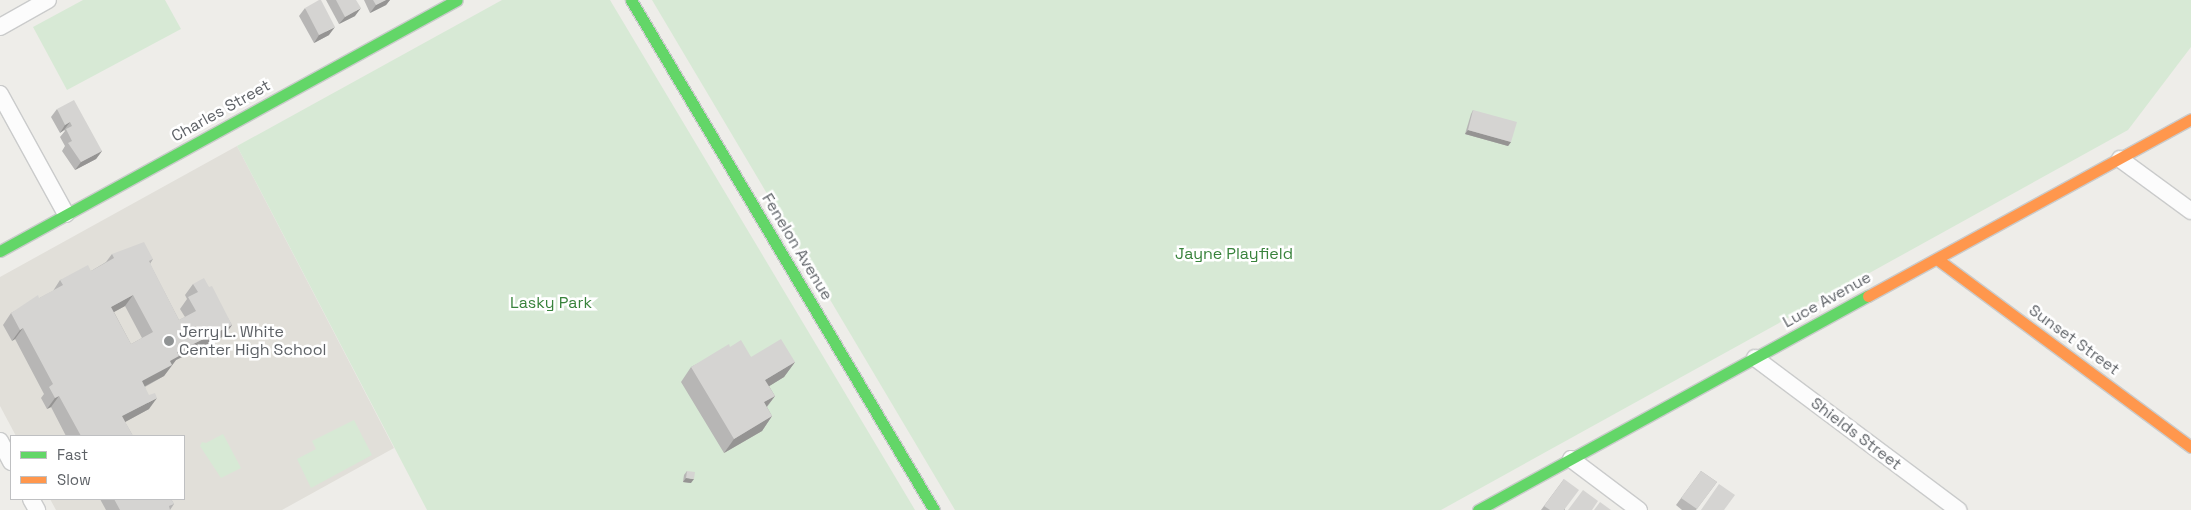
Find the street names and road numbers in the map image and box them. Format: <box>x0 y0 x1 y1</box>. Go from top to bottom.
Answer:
street label: Charles Street <box>168 76 274 146</box>
street label: Fenelon Avenue <box>757 190 837 304</box>
street label: Luce Avenue <box>1779 268 1875 332</box>
street label: Sunset Street <box>2025 301 2123 379</box>
street label: Shields Street <box>1807 394 1905 474</box>

